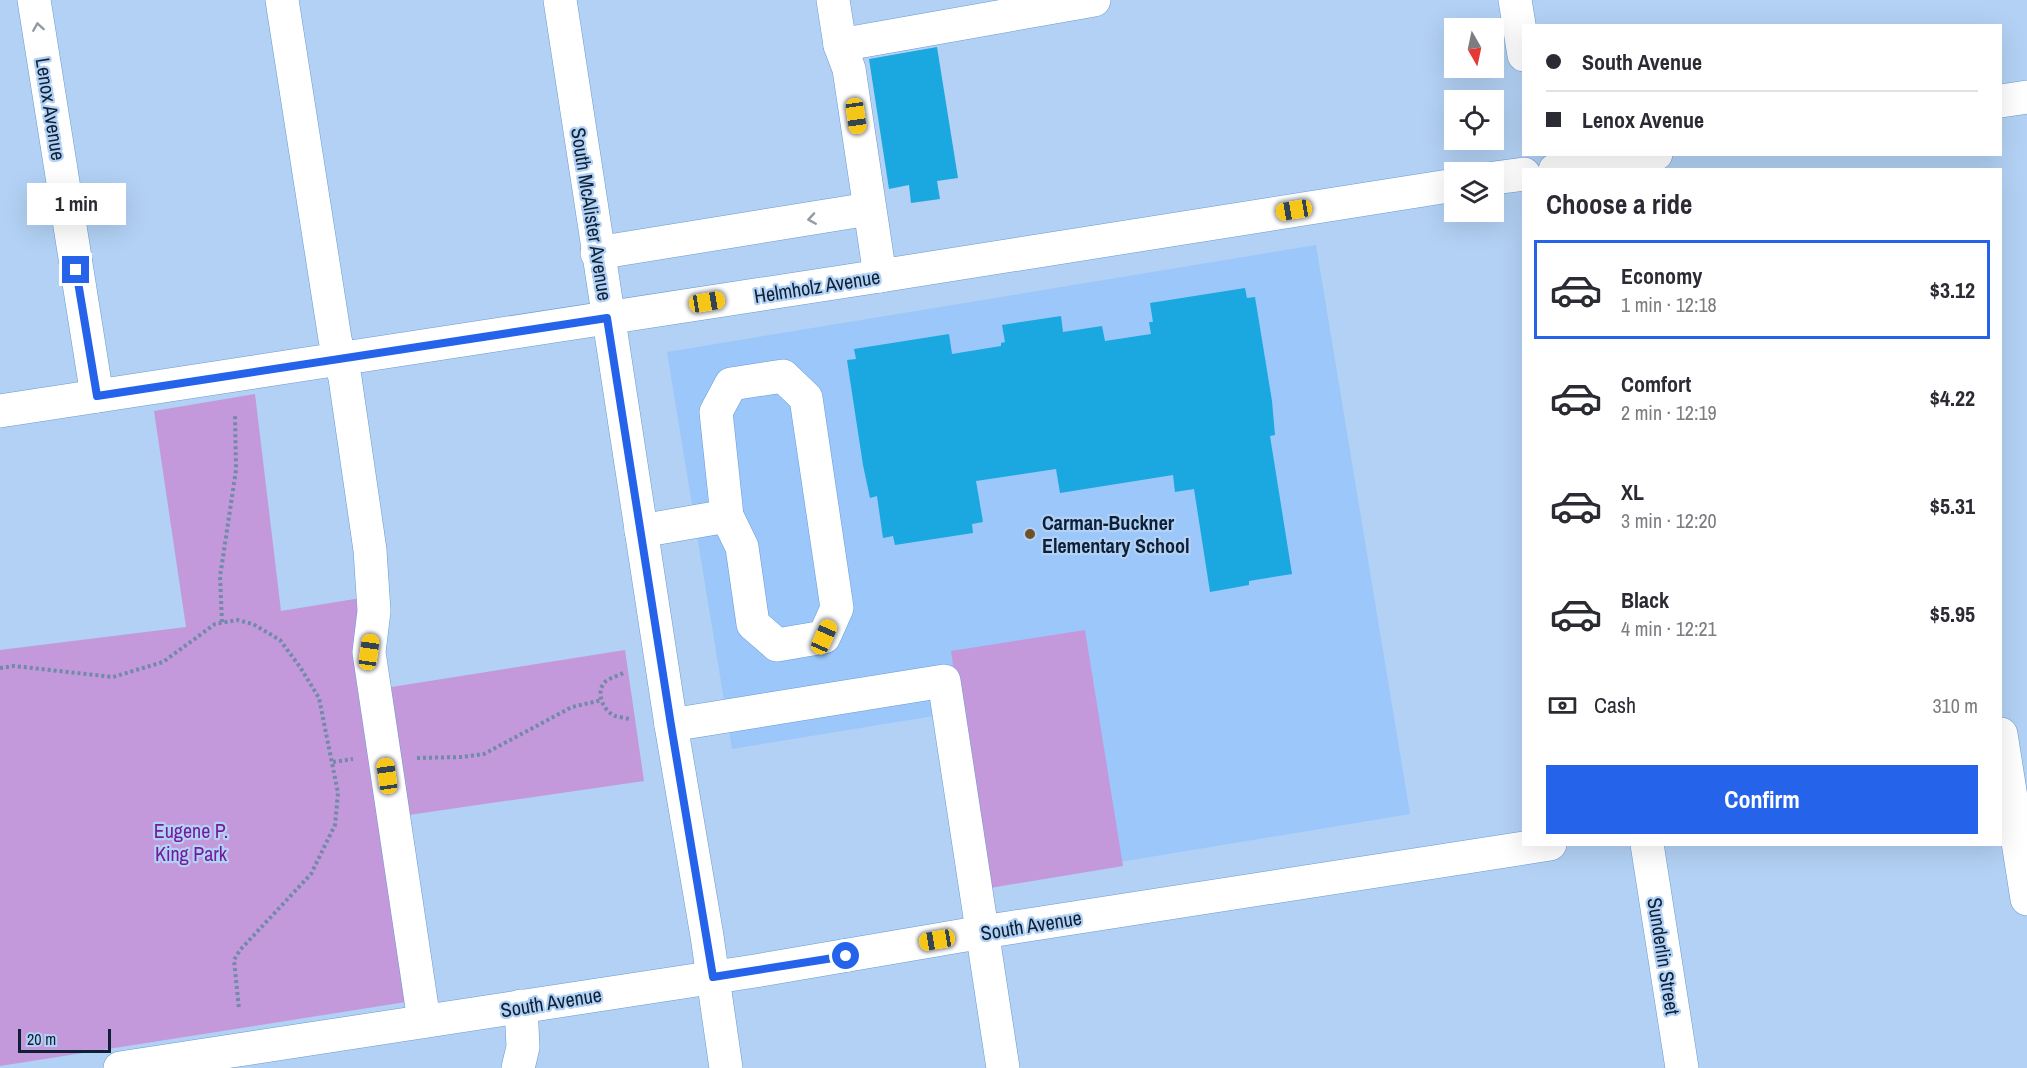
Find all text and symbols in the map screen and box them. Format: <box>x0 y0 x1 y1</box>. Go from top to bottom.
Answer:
north arrow <box>1444 18 1504 78</box>
map controls <box>1444 18 1504 222</box>
one-way arrow <box>33 22 45 32</box>
text: South Avenue <box>1582 47 1702 77</box>
street label: Lenox Avenue <box>30 56 72 162</box>
button: locate <box>1444 90 1504 150</box>
car <box>845 97 867 135</box>
text: Lenox Avenue <box>1582 105 1704 135</box>
street label: South McAlister Avenue <box>565 126 619 302</box>
button: layers <box>1444 162 1504 222</box>
callout: 1 min <box>26 183 125 225</box>
text: Choose a ride <box>1546 186 1692 222</box>
text: 1 min <box>55 190 98 217</box>
car <box>1275 198 1313 222</box>
one-way arrow <box>807 212 816 224</box>
route end <box>62 256 89 283</box>
text: Economy <box>1621 261 1702 291</box>
street label: Helmholz Avenue <box>752 263 882 309</box>
icon: car <box>1549 263 1603 317</box>
text: $3.12 <box>1930 275 1975 305</box>
car <box>688 290 726 314</box>
text: 1 min · 12:18 <box>1621 291 1717 318</box>
text: Comfort <box>1621 369 1691 399</box>
icon: car <box>1549 371 1603 425</box>
text: $4.22 <box>1930 383 1975 413</box>
text: 2 min · 12:19 <box>1621 399 1717 426</box>
text: XL <box>1621 477 1644 507</box>
icon: car <box>1549 479 1603 533</box>
text: $5.31 <box>1930 491 1975 521</box>
text: 3 min · 12:20 <box>1621 507 1717 534</box>
place label: Carman-Buckner Elementary School <box>1042 509 1190 559</box>
marker: Carman-Buckner Elementary School <box>1023 527 1037 541</box>
text: Black <box>1621 585 1669 615</box>
icon: car <box>1549 587 1603 641</box>
text: $5.95 <box>1930 599 1975 629</box>
text: 4 min · 12:21 <box>1621 615 1717 642</box>
car <box>808 617 840 657</box>
car <box>358 633 380 671</box>
icon: cash <box>1546 689 1579 722</box>
text: Cash <box>1594 690 1636 720</box>
text: 310 m <box>1932 692 1978 719</box>
car <box>376 757 398 795</box>
button: Confirm <box>1546 765 1978 834</box>
park label: Eugene P. King Park <box>154 817 228 867</box>
street label: Sunderlin Street <box>1641 895 1687 1017</box>
street label: South Avenue <box>979 904 1083 946</box>
car <box>918 928 956 952</box>
route start <box>832 942 859 969</box>
street label: South Avenue <box>499 981 603 1023</box>
scale bar <box>18 1026 111 1054</box>
text: 20 m <box>27 1028 56 1050</box>

